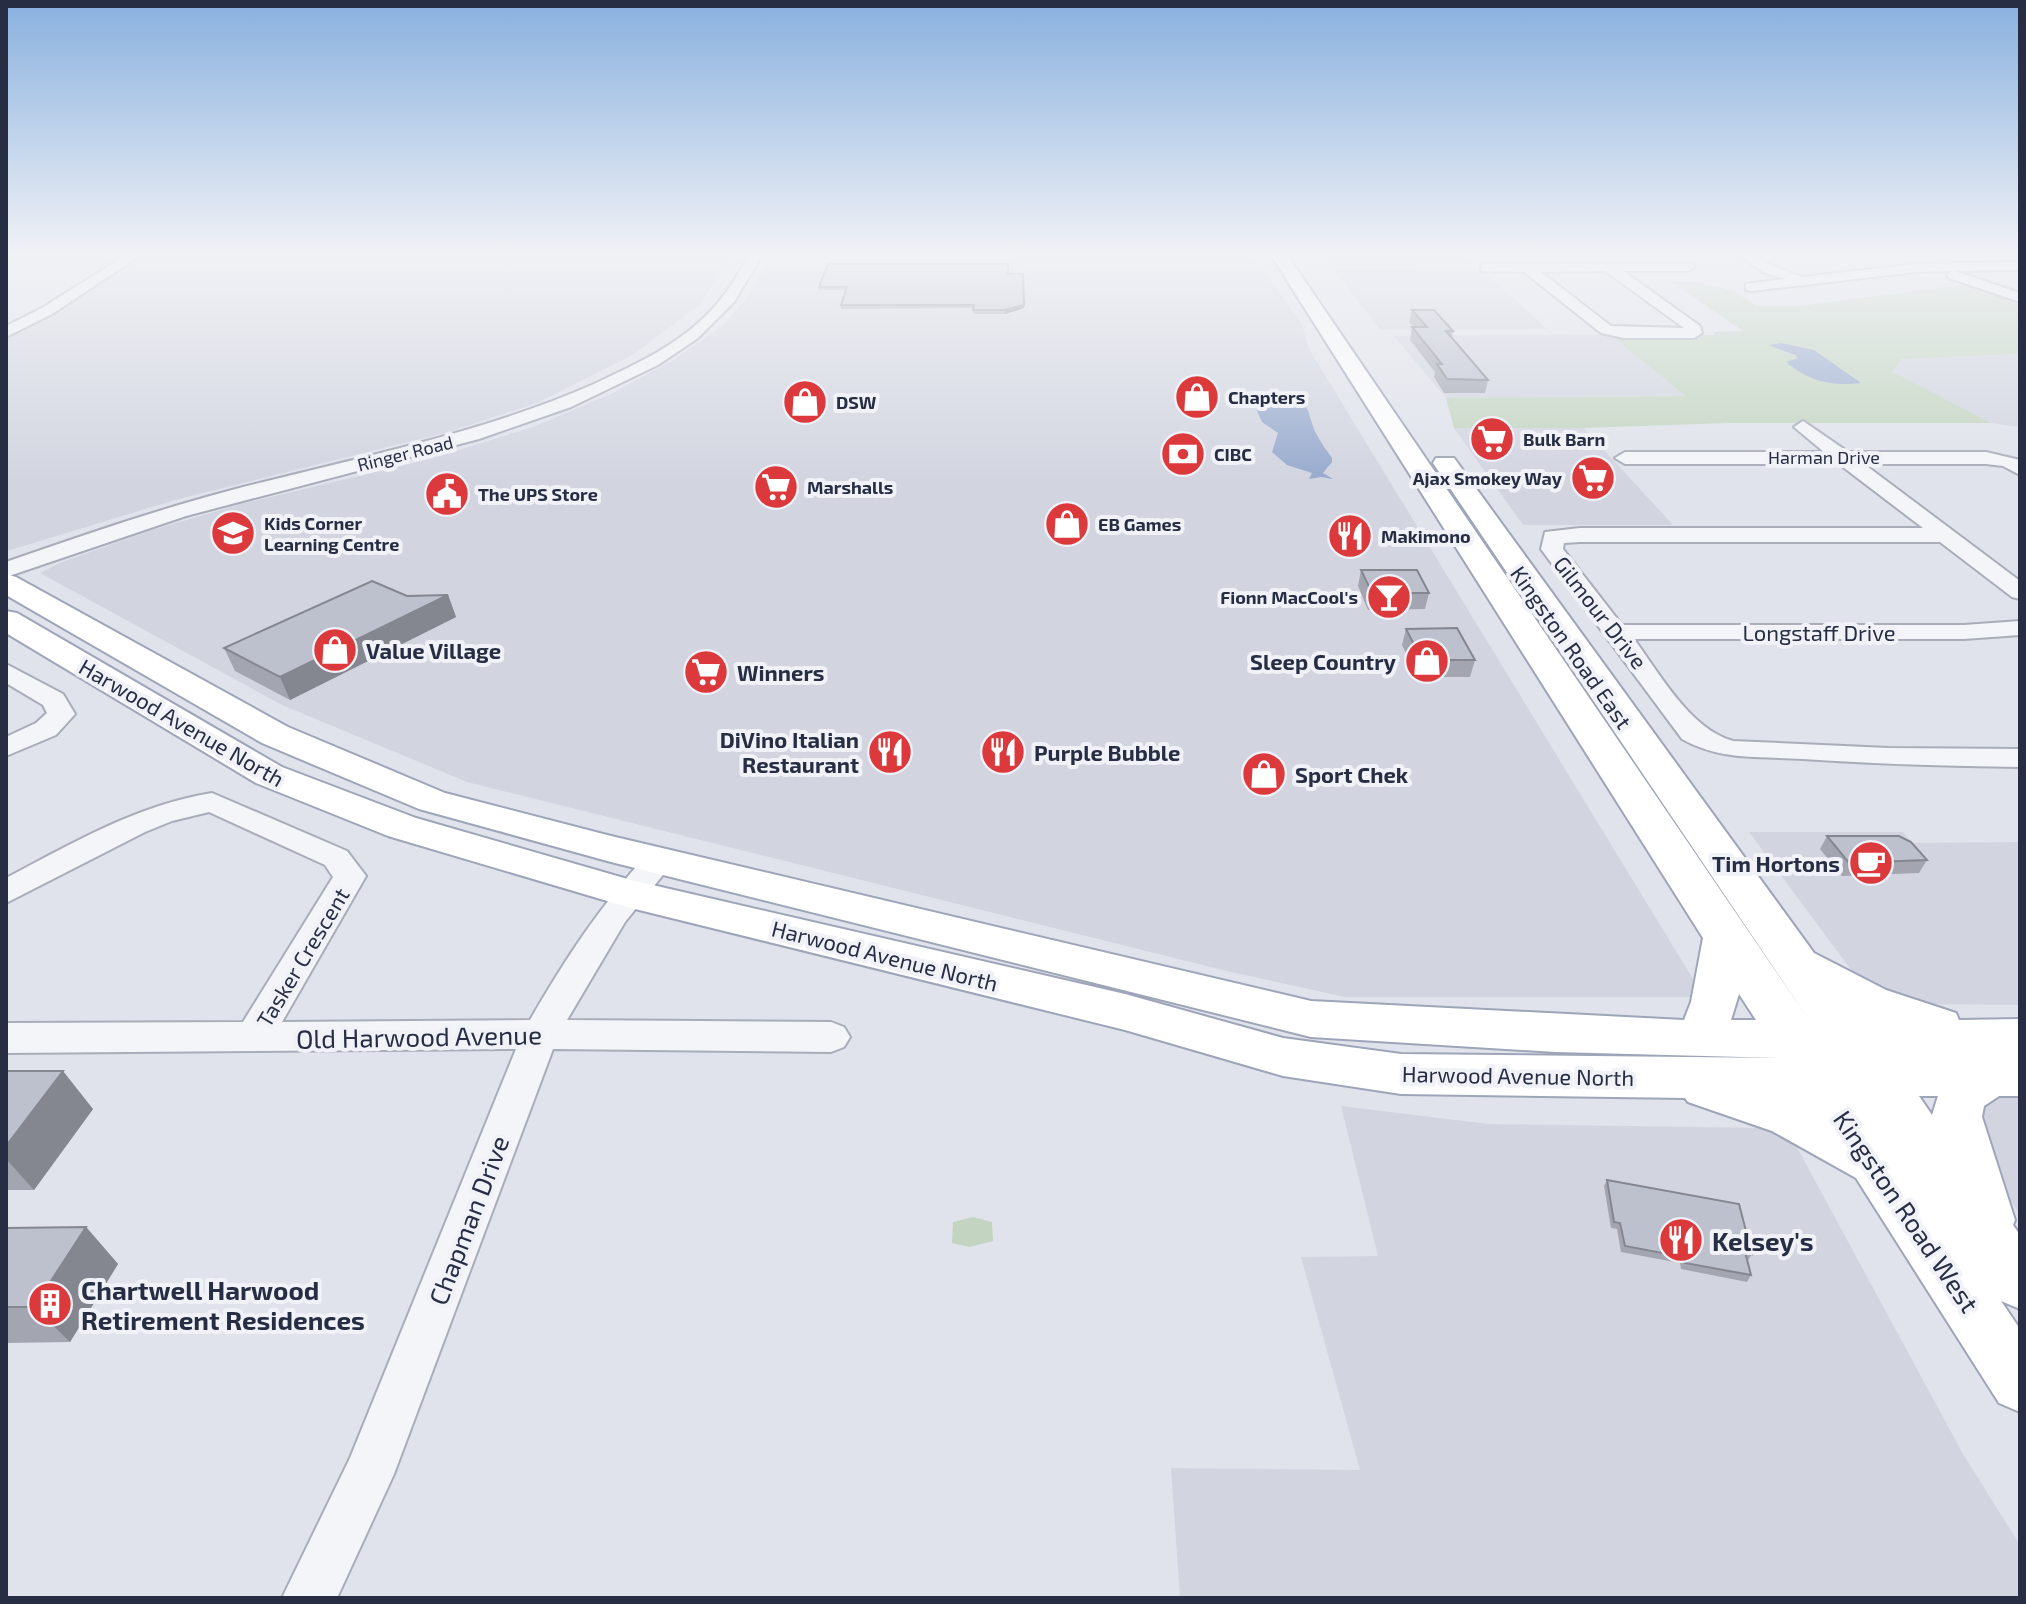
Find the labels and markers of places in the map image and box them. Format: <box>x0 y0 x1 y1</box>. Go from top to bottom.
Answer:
shop icon: Chapters <box>1173 373 1221 421</box>
shop icon: DSW <box>781 378 829 426</box>
place label: Chapters <box>1228 386 1305 408</box>
place label: DSW <box>836 391 877 413</box>
supermarket icon: Bulk Barn <box>1468 415 1516 463</box>
place label: Bulk Barn <box>1523 428 1605 450</box>
bank icon: CIBC <box>1159 430 1207 478</box>
place label: CIBC <box>1214 443 1252 465</box>
supermarket icon: Ajax Smokey Way <box>1569 454 1617 502</box>
supermarket icon: Marshalls <box>752 463 800 511</box>
place label: Ajax Smokey Way <box>1413 467 1563 489</box>
public building icon: The UPS Store <box>423 470 471 518</box>
place label: Marshalls <box>807 476 893 498</box>
place label: The UPS Store <box>478 483 598 505</box>
shop icon: EB Games <box>1043 500 1091 548</box>
school or university icon: Kids Corner Learning Centre <box>209 509 257 557</box>
place label: Kids Corner Learning Centre <box>264 512 399 555</box>
restaurant icon: Makimono <box>1326 512 1374 560</box>
place label: EB Games <box>1098 513 1181 535</box>
place label: Makimono <box>1381 525 1471 547</box>
bar icon: Fionn MacCool's <box>1365 573 1413 621</box>
place label: Fionn MacCool's <box>1220 586 1358 608</box>
shop icon: Value Village <box>311 626 359 674</box>
place label: Value Village <box>366 637 501 663</box>
shop icon: Sleep Country <box>1403 637 1451 685</box>
supermarket icon: Winners <box>682 648 730 696</box>
place label: Sleep Country <box>1250 648 1397 675</box>
place label: Winners <box>737 659 824 685</box>
place label: DiVino Italian Restaurant <box>720 726 859 777</box>
restaurant icon: DiVino Italian Restaurant <box>866 728 914 776</box>
restaurant icon: Purple Bubble <box>979 728 1027 776</box>
place label: Purple Bubble <box>1034 739 1181 765</box>
shop icon: Sport Chek <box>1240 750 1288 798</box>
place label: Sport Chek <box>1295 761 1409 787</box>
cafe icon: Tim Hortons <box>1847 839 1895 887</box>
place label: Tim Hortons <box>1712 850 1840 876</box>
restaurant icon: Kelsey's <box>1657 1216 1705 1264</box>
place label: Kelsey's <box>1712 1225 1814 1257</box>
place label: Chartwell Harwood Retirement Residences <box>81 1274 365 1335</box>
building icon: Chartwell Harwood Retirement Residences <box>26 1280 74 1328</box>

